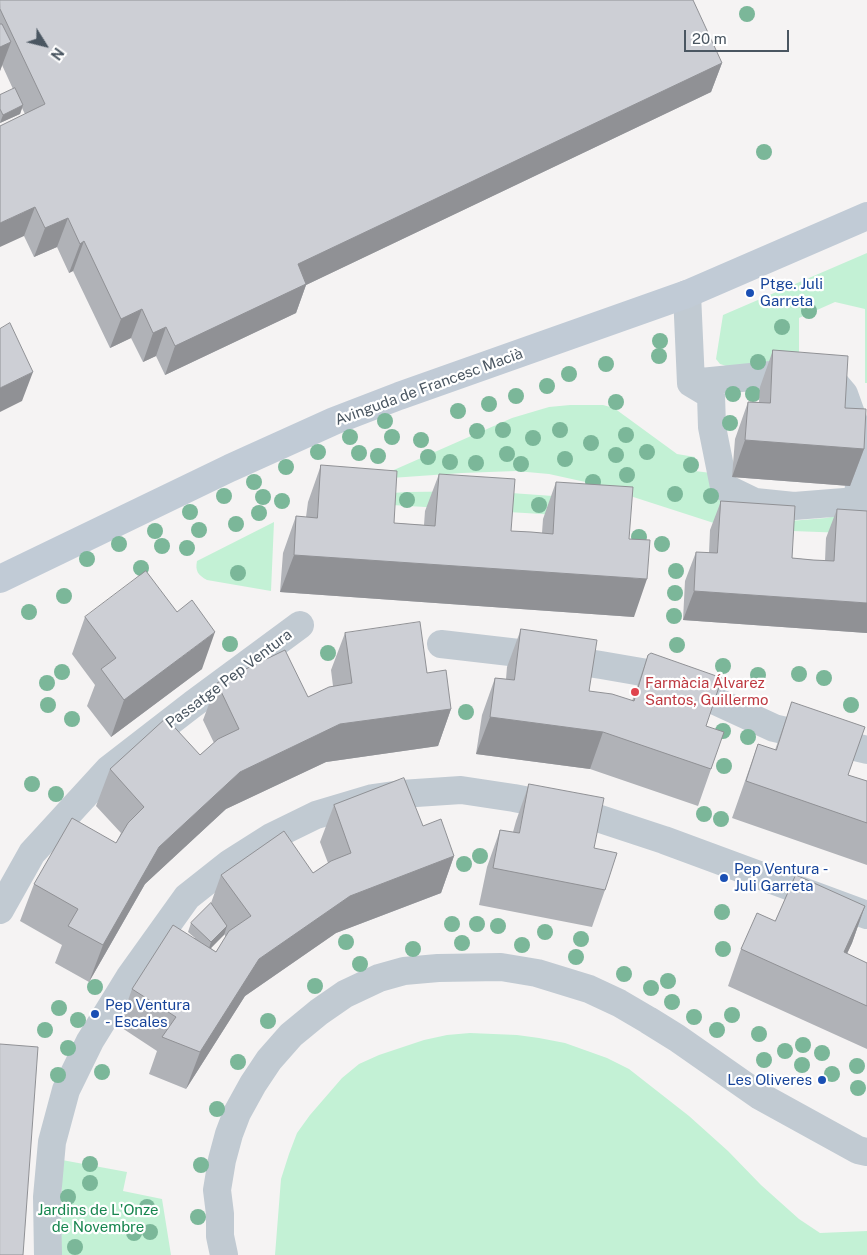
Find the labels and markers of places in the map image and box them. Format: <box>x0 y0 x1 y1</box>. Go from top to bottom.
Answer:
place label: Ptge. Juli Garreta <box>760 275 823 310</box>
marker: Ptge. Juli Garreta <box>744 287 756 299</box>
place label: Farmàcia Álvarez Santos, Guillermo <box>645 674 768 709</box>
marker: Farmàcia Álvarez Santos, Guillermo <box>629 686 641 698</box>
place label: Pep Ventura - Juli Garreta <box>734 860 828 895</box>
marker: Pep Ventura - Juli Garreta <box>718 872 730 884</box>
place label: Pep Ventura - Escales <box>105 996 190 1031</box>
marker: Pep Ventura - Escales <box>89 1008 101 1020</box>
place label: Les Oliveres <box>727 1071 812 1089</box>
marker: Les Oliveres <box>816 1074 828 1086</box>

